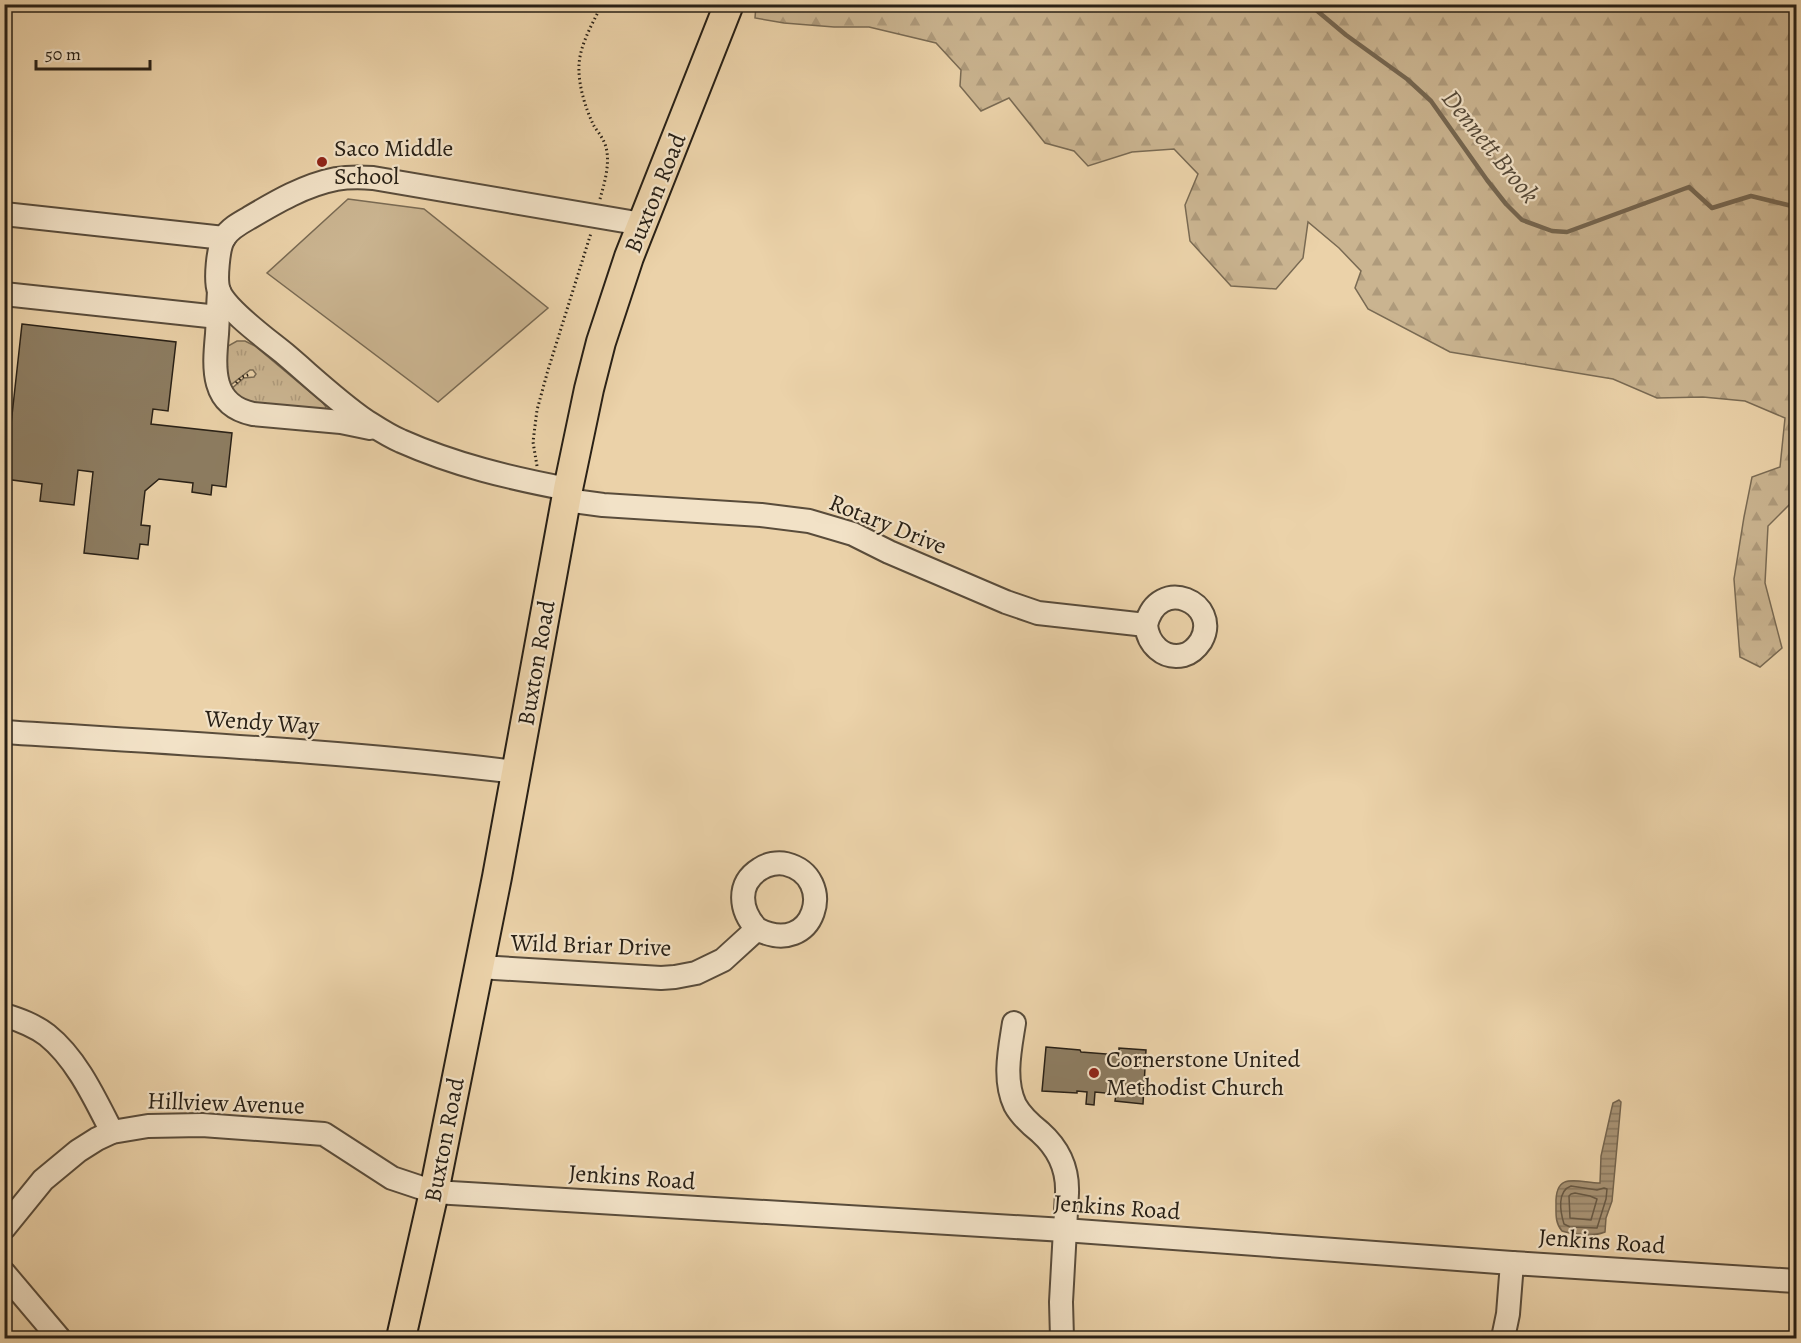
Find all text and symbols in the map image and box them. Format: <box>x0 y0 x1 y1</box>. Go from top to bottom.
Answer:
scale bar <box>36 33 150 71</box>
text: 50 m <box>45 42 81 66</box>
water label: Dennett Brook <box>1434 82 1547 211</box>
street label: Buxton Road <box>616 128 694 258</box>
place label: Saco Middle School <box>334 132 453 192</box>
marker: Saco Middle School <box>315 155 329 169</box>
street label: Rotary Drive <box>825 486 951 562</box>
street label: Buxton Road <box>509 598 563 728</box>
street label: Wendy Way <box>203 702 321 742</box>
street label: Wild Briar Drive <box>509 926 672 964</box>
place label: Cornerstone United Methodist Church <box>1106 1043 1300 1103</box>
marker: Cornerstone United Methodist Church <box>1087 1066 1101 1080</box>
street label: Buxton Road <box>416 1075 472 1205</box>
street label: Hillview Avenue <box>147 1084 305 1122</box>
street label: Jenkins Road <box>568 1157 697 1197</box>
street label: Jenkins Road <box>1053 1187 1182 1227</box>
street label: Jenkins Road <box>1538 1221 1667 1261</box>

